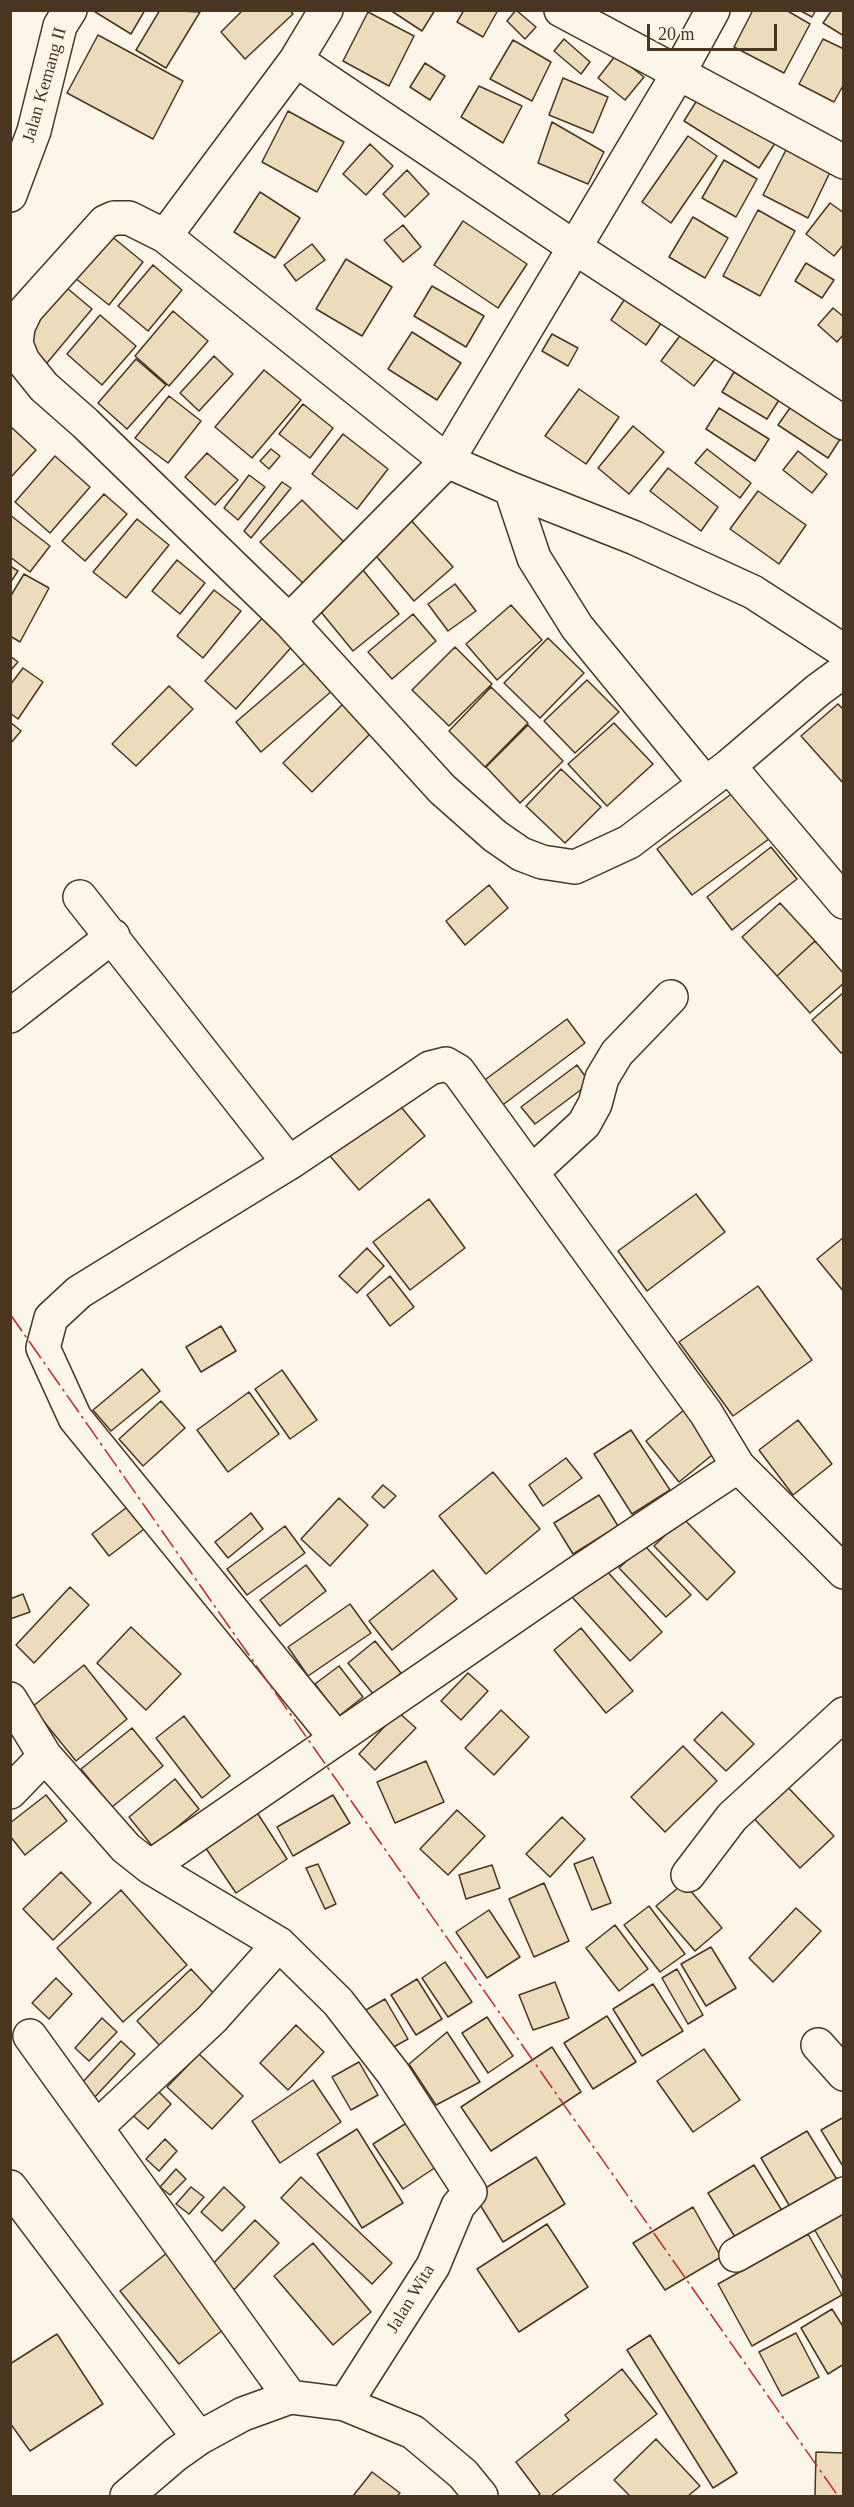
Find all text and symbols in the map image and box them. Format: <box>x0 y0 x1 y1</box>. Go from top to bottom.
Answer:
scale bar <box>650 12 780 50</box>
text: 20 m <box>658 24 695 44</box>
street label: Jalan Kemang II <box>18 25 72 145</box>
street label: Jalan Wita <box>382 2261 440 2337</box>

